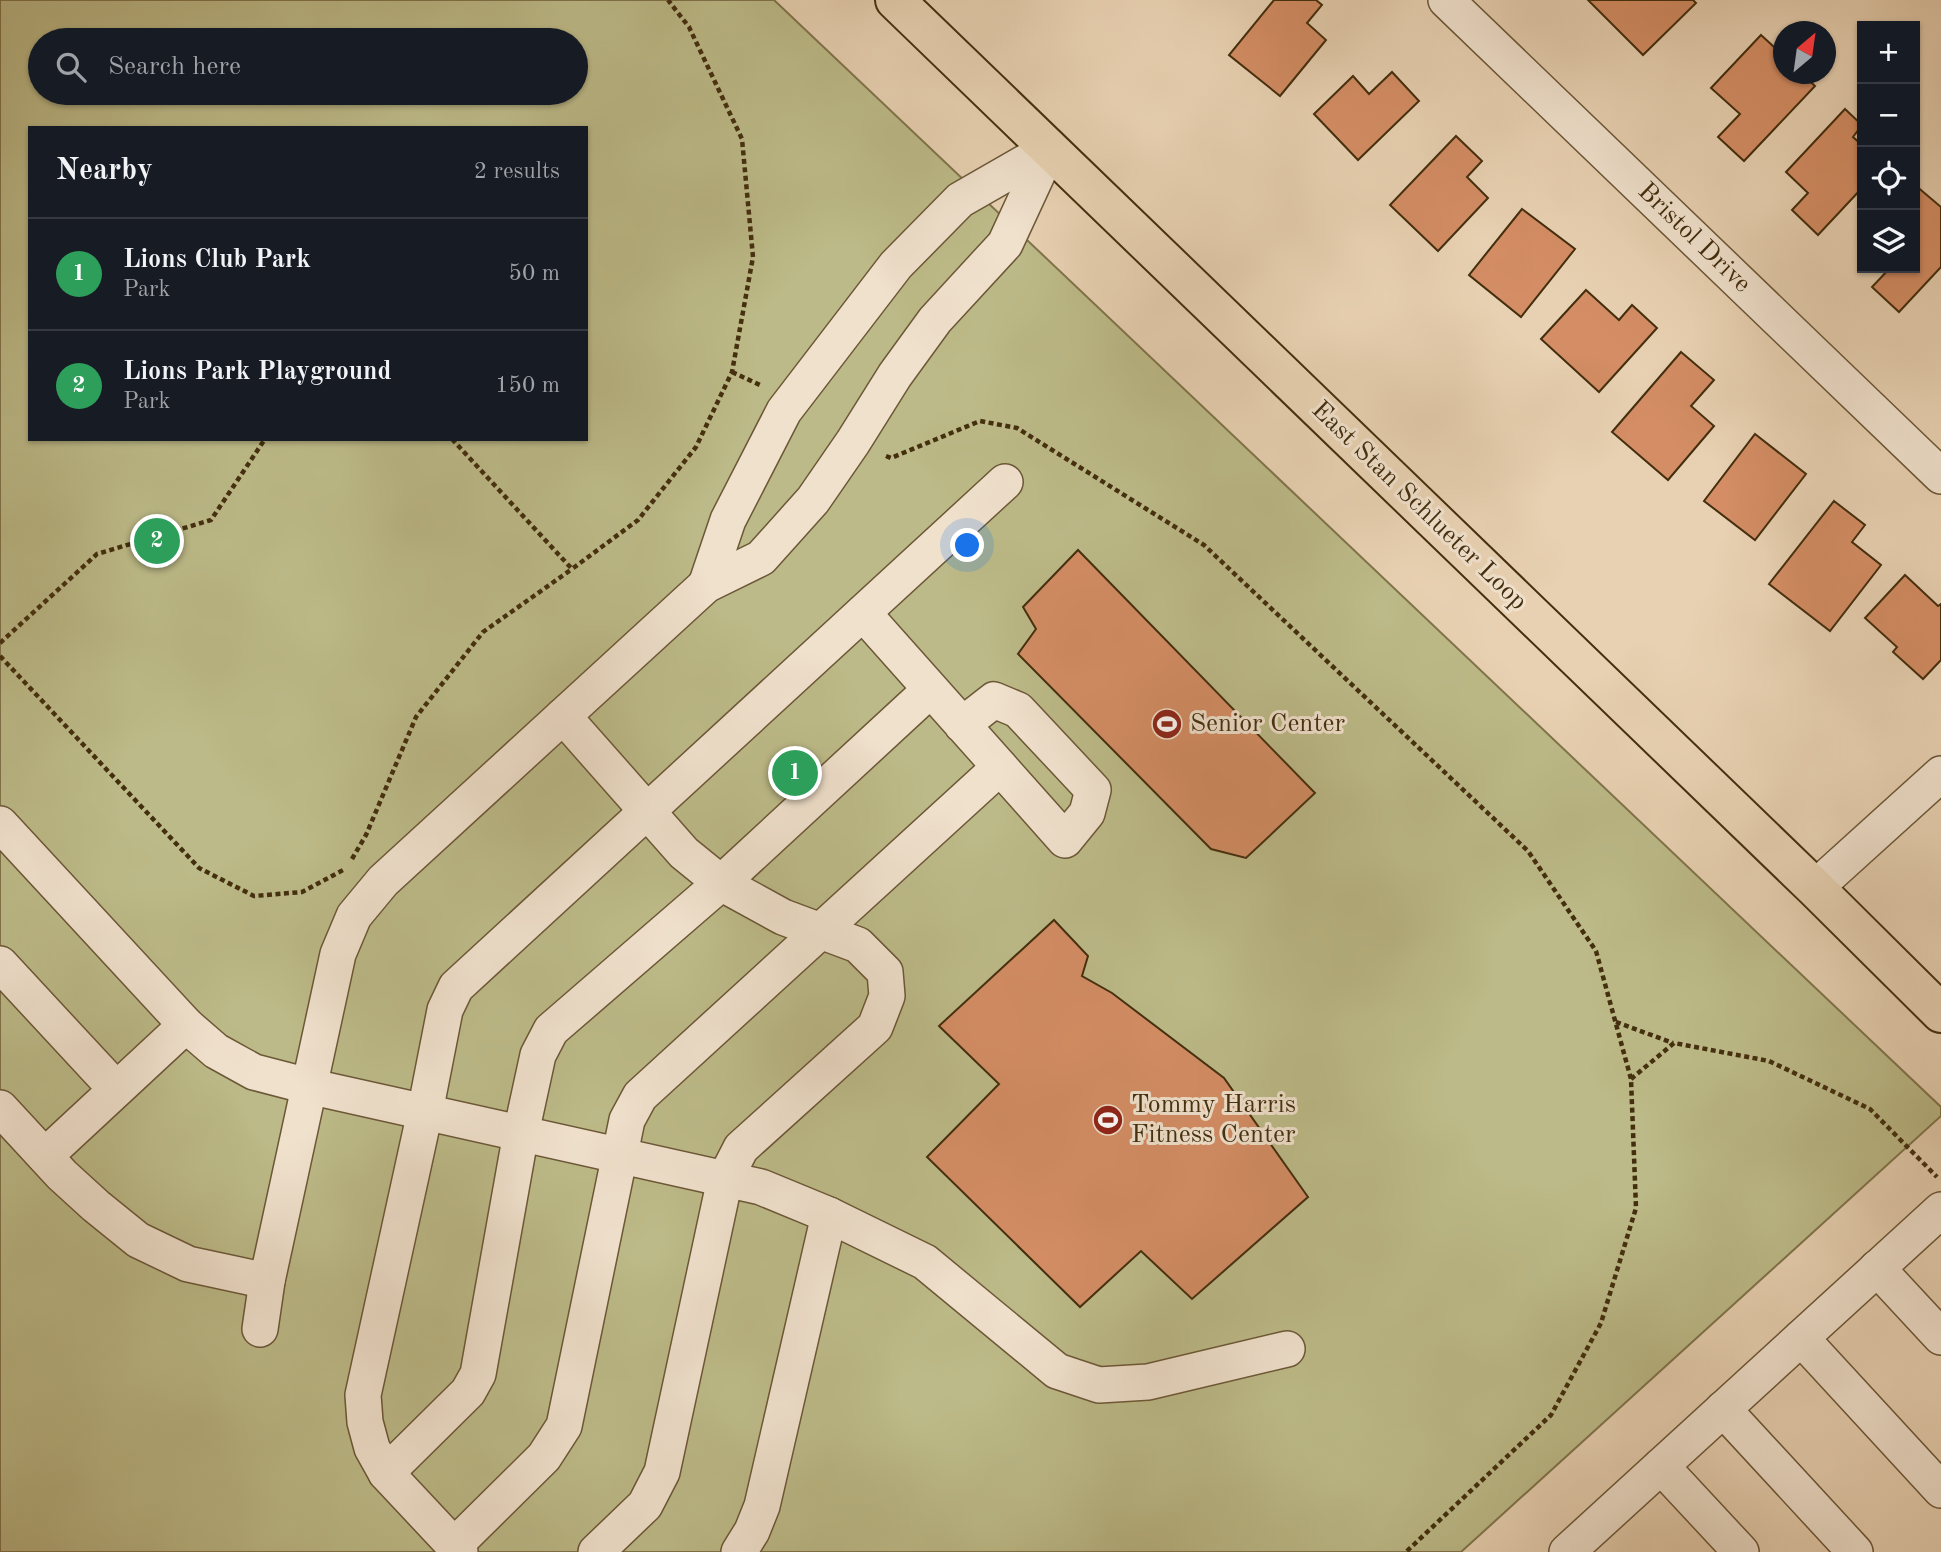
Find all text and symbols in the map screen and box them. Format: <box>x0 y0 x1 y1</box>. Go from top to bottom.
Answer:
north arrow <box>1773 21 1836 84</box>
map controls <box>1857 21 1920 273</box>
button: + <box>1857 21 1920 84</box>
search box <box>28 28 588 105</box>
icon: search <box>52 48 90 86</box>
text: Search here <box>108 54 241 80</box>
button: − <box>1857 84 1920 147</box>
button: locate <box>1857 147 1920 210</box>
text: Nearby <box>56 156 153 186</box>
text: 2 results <box>474 160 560 183</box>
street label: Bristol Drive <box>1633 178 1755 298</box>
button: layers <box>1857 210 1920 273</box>
text: Lions Club Park <box>123 247 311 273</box>
text: 1 <box>72 262 86 285</box>
text: 50 m <box>509 262 560 285</box>
text: Park <box>123 278 170 301</box>
text: Lions Park Playground <box>123 359 391 385</box>
text: 2 <box>72 374 86 397</box>
text: 150 m <box>495 374 560 397</box>
text: Park <box>123 390 170 413</box>
street label: East Stan Schlueter Loop <box>1306 397 1532 615</box>
pin: 2 <box>134 515 180 567</box>
your location <box>950 528 984 562</box>
sports icon: Senior Center <box>1150 707 1184 741</box>
place label: Senior Center <box>1190 711 1345 737</box>
pin: 1 <box>772 747 818 799</box>
place label: Tommy Harris Fitness Center <box>1131 1092 1296 1148</box>
sports icon: Tommy Harris Fitness Center <box>1091 1103 1125 1137</box>

